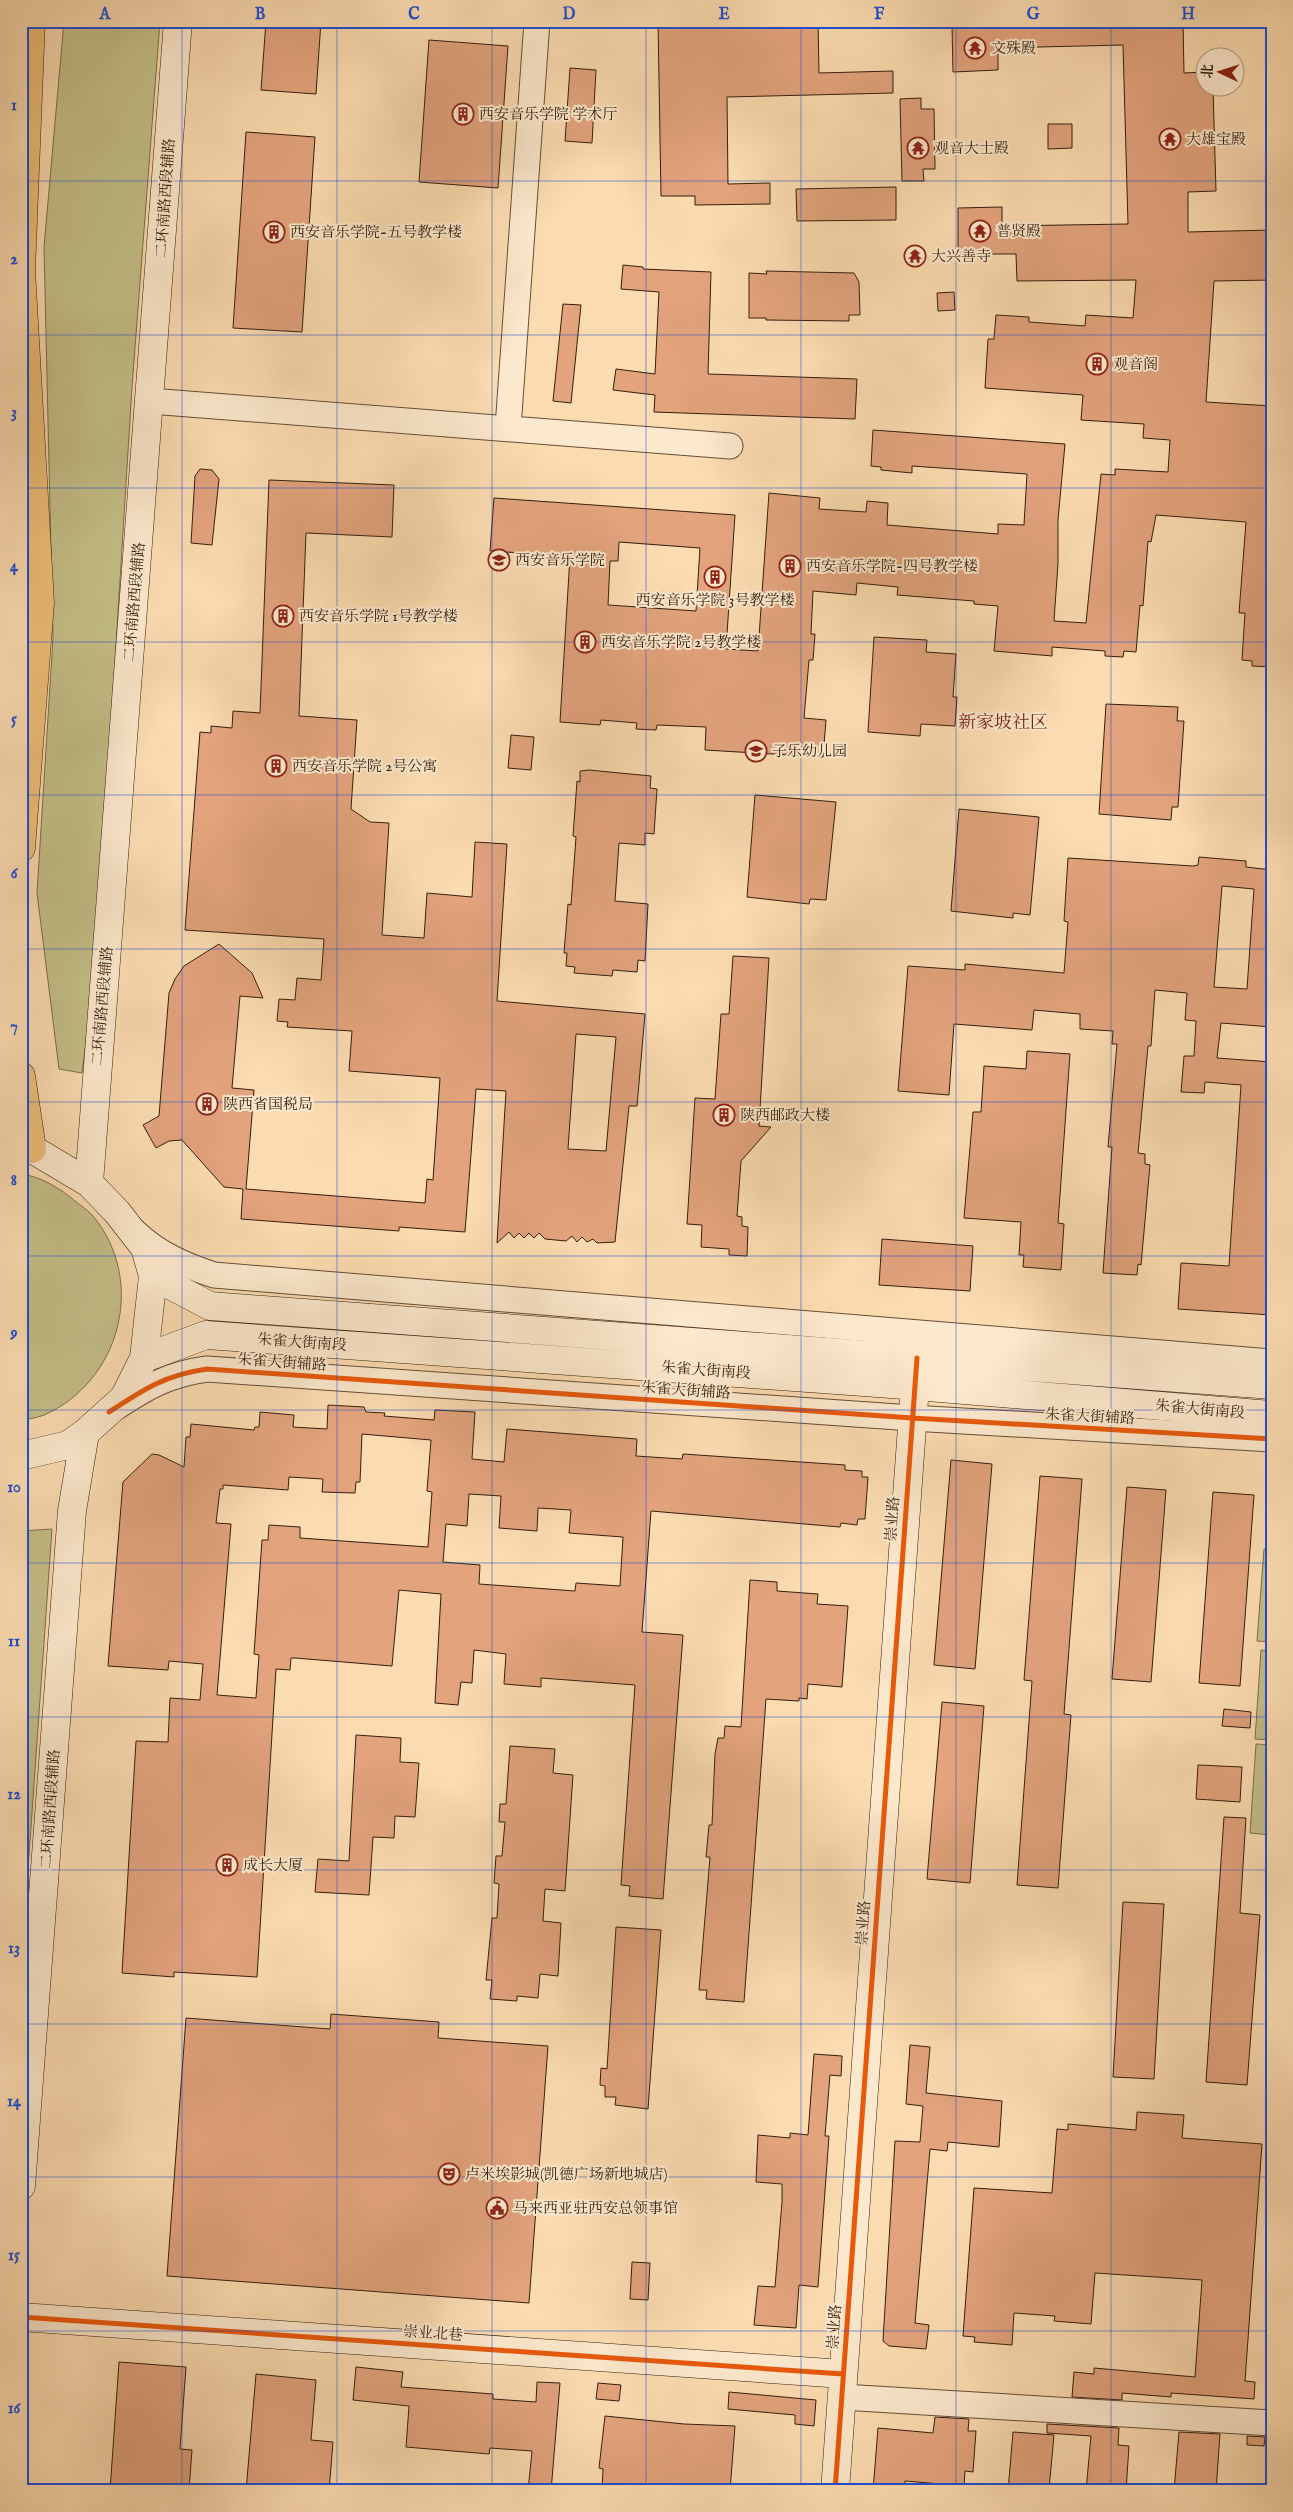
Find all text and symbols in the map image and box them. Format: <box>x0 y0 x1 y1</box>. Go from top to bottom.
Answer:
text: A <box>99 5 112 25</box>
text: B <box>255 5 266 25</box>
text: C <box>408 5 420 25</box>
text: D <box>563 5 576 25</box>
text: E <box>718 5 730 25</box>
text: F <box>874 5 885 25</box>
text: G <box>1027 5 1040 25</box>
text: H <box>1181 5 1195 25</box>
temple icon: 文殊殿 <box>963 36 987 60</box>
place label: 文殊殿 <box>991 39 1036 58</box>
north arrow <box>1196 48 1246 98</box>
text: 北 <box>1199 64 1217 79</box>
text: 1 <box>11 96 17 116</box>
building icon: 西安音乐学院 学术厅 <box>451 102 475 126</box>
place label: 西安音乐学院 学术厅 <box>479 105 617 124</box>
temple icon: 大雄宝殿 <box>1158 127 1182 151</box>
place label: 大雄宝殿 <box>1186 130 1246 149</box>
temple icon: 观音大士殿 <box>906 136 930 160</box>
street label: 二环南路西段辅路 <box>152 138 179 259</box>
place label: 观音大士殿 <box>934 139 1009 158</box>
temple icon: 普贤殿 <box>968 219 992 243</box>
building icon: 西安音乐学院-五号教学楼 <box>262 220 286 244</box>
place label: 普贤殿 <box>996 222 1041 241</box>
place label: 西安音乐学院-五号教学楼 <box>290 223 462 242</box>
temple icon: 大兴善寺 <box>903 244 927 268</box>
place label: 大兴善寺 <box>931 247 991 266</box>
text: 2 <box>10 250 18 270</box>
building icon: 观音阁 <box>1085 352 1109 376</box>
place label: 观音阁 <box>1113 355 1158 374</box>
text: 3 <box>11 403 17 423</box>
street label: 二环南路西段辅路 <box>120 541 149 663</box>
school or university icon: 西安音乐学院 <box>487 548 511 572</box>
place label: 西安音乐学院 <box>515 551 605 570</box>
building icon: 西安音乐学院-四号教学楼 <box>778 554 802 578</box>
text: 4 <box>10 557 19 577</box>
place label: 西安音乐学院-四号教学楼 <box>806 557 978 576</box>
building icon: 西安音乐学院 3号教学楼 <box>703 565 727 589</box>
place label: 西安音乐学院 3号教学楼 <box>636 591 794 610</box>
building icon: 西安音乐学院 1号教学楼 <box>271 604 295 628</box>
place label: 西安音乐学院 1号教学楼 <box>299 607 458 626</box>
building icon: 西安音乐学院 2号教学楼 <box>573 630 597 654</box>
place label: 西安音乐学院 2号教学楼 <box>601 633 761 652</box>
text: 5 <box>11 710 17 730</box>
district label: 新家坡社区 <box>958 712 1048 735</box>
school or university icon: 子乐幼儿园 <box>744 739 768 763</box>
place label: 子乐幼儿园 <box>772 742 847 761</box>
building icon: 西安音乐学院 2号公寓 <box>264 754 288 778</box>
place label: 西安音乐学院 2号公寓 <box>292 757 437 776</box>
text: 6 <box>11 864 19 884</box>
street label: 二环南路西段辅路 <box>88 945 117 1067</box>
text: 7 <box>10 1017 18 1037</box>
building icon: 陕西省国税局 <box>195 1092 219 1116</box>
place label: 陕西省国税局 <box>223 1095 313 1114</box>
building icon: 陕西邮政大楼 <box>712 1103 736 1127</box>
place label: 陕西邮政大楼 <box>740 1106 830 1125</box>
text: 8 <box>11 1171 17 1191</box>
text: 9 <box>10 1324 18 1344</box>
street label: 朱雀大街南段 <box>256 1330 348 1355</box>
street label: 朱雀大街辅路 <box>236 1350 328 1375</box>
street label: 朱雀大街南段 <box>660 1358 752 1383</box>
street label: 朱雀大街辅路 <box>640 1378 732 1403</box>
street label: 朱雀大街南段 <box>1154 1396 1246 1423</box>
street label: 朱雀大街辅路 <box>1045 1405 1135 1428</box>
text: 10 <box>7 1478 21 1498</box>
street label: 崇业路 <box>881 1496 904 1542</box>
text: 11 <box>8 1632 20 1652</box>
street label: 二环南路西段辅路 <box>37 1749 64 1870</box>
text: 12 <box>7 1785 21 1805</box>
building icon: 成长大厦 <box>215 1853 239 1877</box>
place label: 成长大厦 <box>243 1856 303 1875</box>
street label: 崇业路 <box>852 1900 875 1946</box>
text: 13 <box>8 1939 20 1959</box>
text: 14 <box>7 2092 22 2112</box>
theatre icon: 卢米埃影城(凯德广场新地城店) <box>437 2162 461 2186</box>
place label: 卢米埃影城(凯德广场新地城店) <box>465 2165 668 2184</box>
public building icon: 马来西亚驻西安总领事馆 <box>485 2196 509 2220</box>
place label: 马来西亚驻西安总领事馆 <box>513 2199 678 2218</box>
text: 15 <box>8 2246 20 2266</box>
street label: 崇业路 <box>823 2304 846 2350</box>
street label: 崇业北巷 <box>402 2322 464 2345</box>
text: 16 <box>8 2399 22 2419</box>

